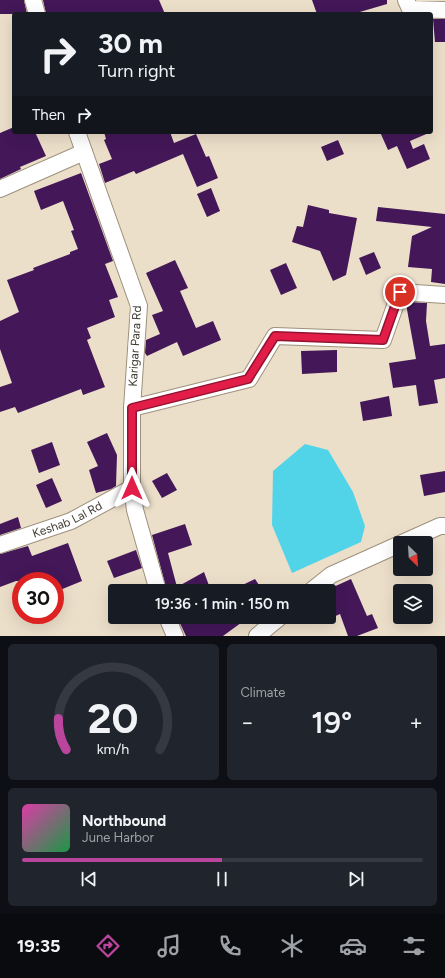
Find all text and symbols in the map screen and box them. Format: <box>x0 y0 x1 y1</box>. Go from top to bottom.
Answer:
text: 30 m <box>98 26 163 60</box>
icon: right <box>32 28 84 80</box>
text: Turn right <box>98 60 175 82</box>
icon: right <box>73 104 95 126</box>
text: Then <box>32 106 65 124</box>
pin <box>383 275 417 309</box>
icon: arrive <box>389 281 411 303</box>
street label: Karigar Para Rd <box>126 305 144 387</box>
position arrow <box>111 467 153 509</box>
street label: Keshab Lal Rd <box>31 498 105 541</box>
north arrow <box>393 536 433 576</box>
map controls <box>393 536 433 624</box>
speed limit sign: 30 <box>12 572 64 624</box>
button: layers <box>393 584 433 624</box>
text: 19:36 · 1 min · 150 m <box>155 595 289 613</box>
text: Climate <box>241 685 285 700</box>
text: 20 <box>88 693 139 743</box>
text: 19° <box>311 704 352 741</box>
text: − <box>241 709 254 736</box>
text: + <box>409 709 423 736</box>
text: km/h <box>97 740 130 758</box>
text: Northbound <box>82 812 166 830</box>
text: June Harbor <box>82 830 154 845</box>
icon: previous <box>78 868 100 890</box>
icon: pause <box>211 868 233 890</box>
icon: next <box>345 868 367 890</box>
icon: directions <box>94 932 122 960</box>
icon: music <box>155 932 183 960</box>
icon: phone <box>216 932 244 960</box>
icon: climate <box>278 932 306 960</box>
icon: car <box>339 932 367 960</box>
icon: filters <box>400 932 428 960</box>
text: 19:35 <box>17 935 61 957</box>

